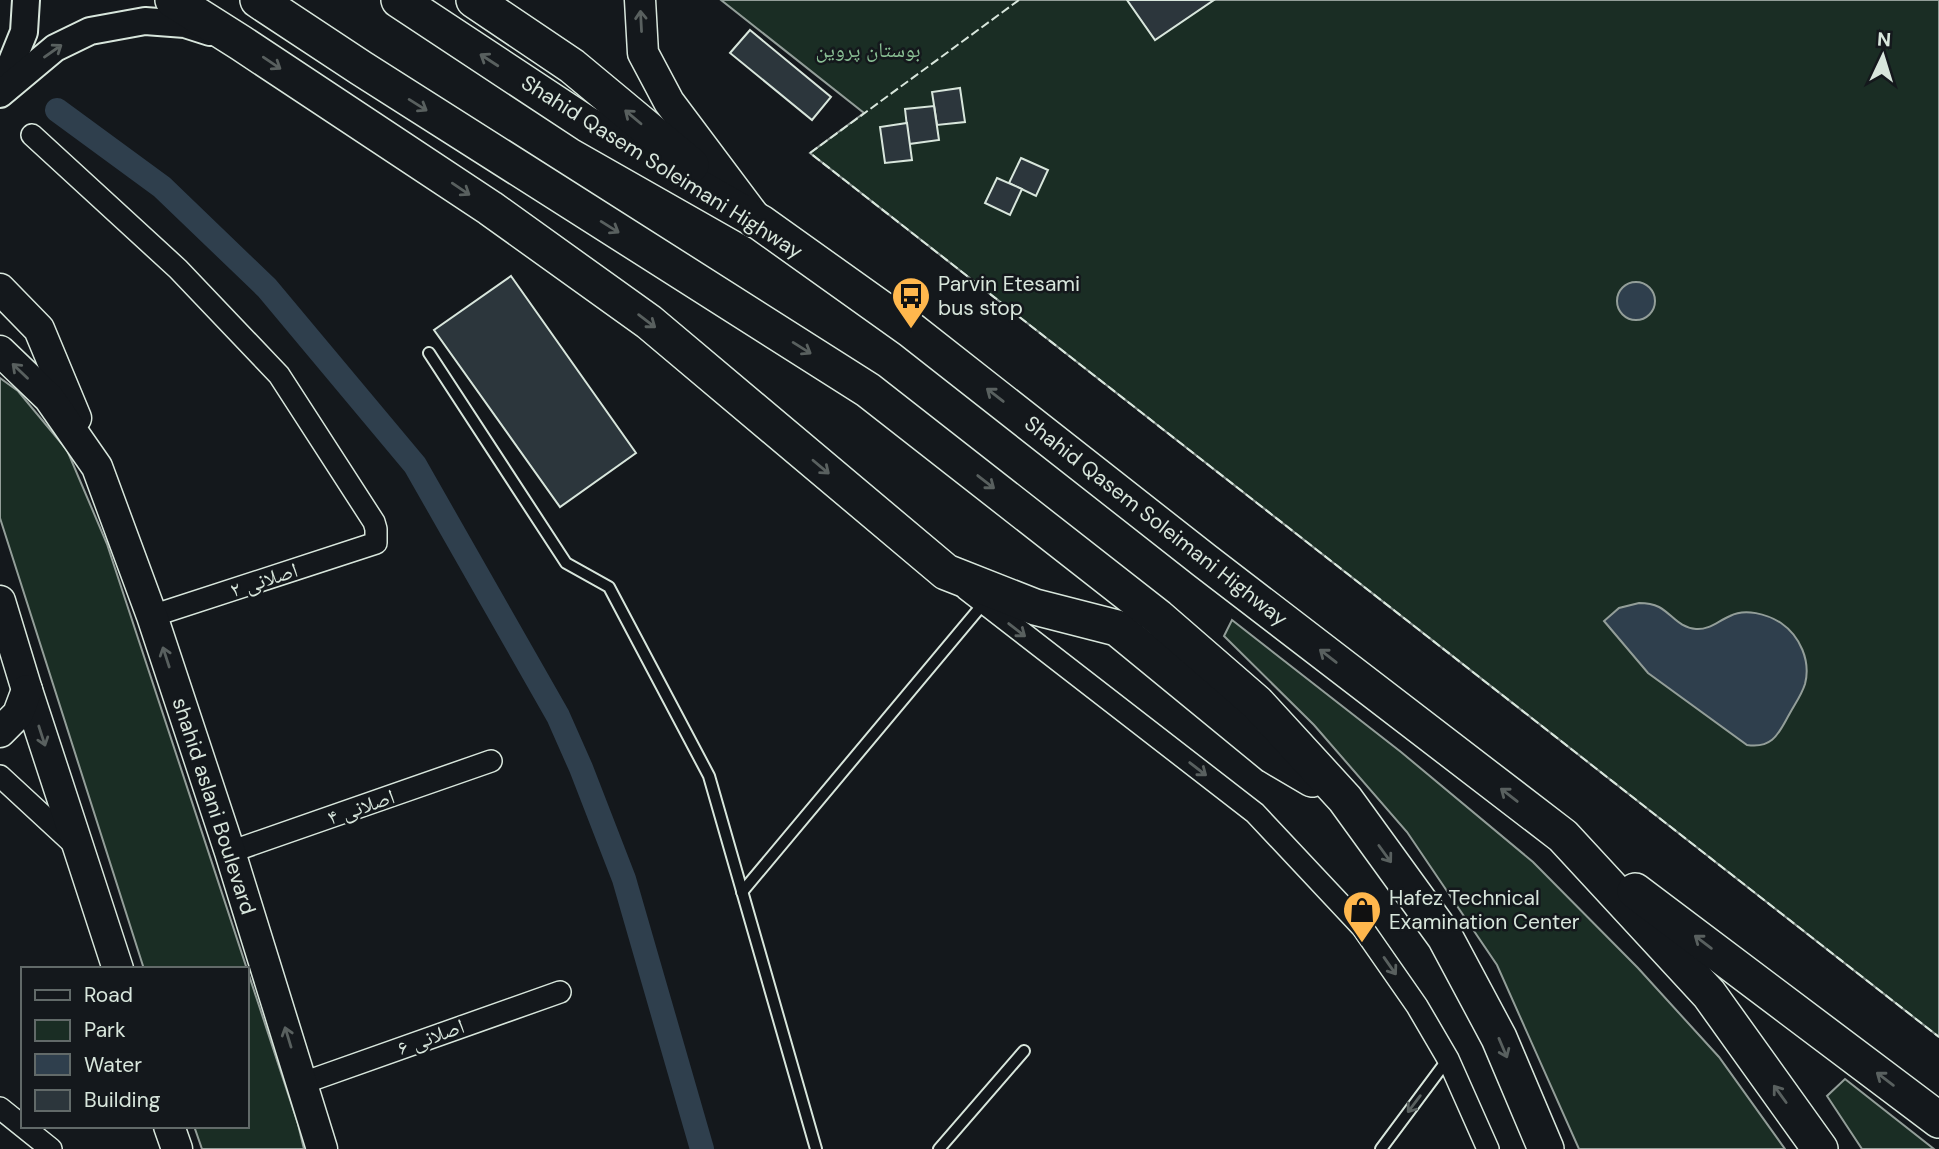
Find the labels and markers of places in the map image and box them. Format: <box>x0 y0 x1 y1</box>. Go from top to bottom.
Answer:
place label: Parvin Etesami bus stop <box>938 270 1080 322</box>
bus stop icon: Parvin Etesami bus stop <box>890 275 932 330</box>
place label: Hafez Technical Examination Center <box>1389 884 1580 936</box>
shop icon: Hafez Technical Examination Center <box>1341 889 1383 944</box>

